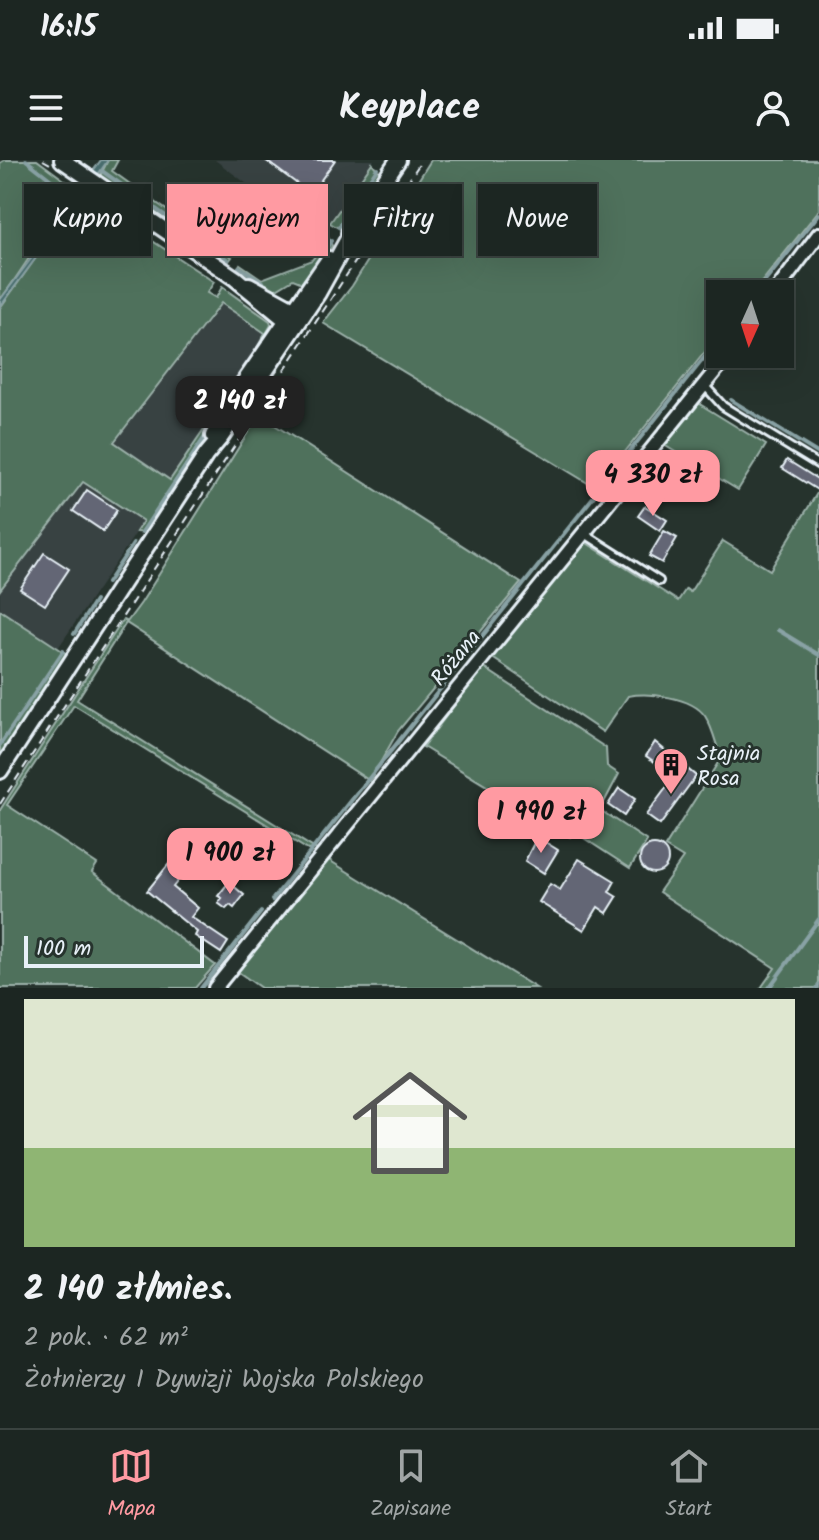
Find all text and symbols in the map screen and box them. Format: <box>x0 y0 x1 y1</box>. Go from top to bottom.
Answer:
text: 16:15 <box>40 4 97 52</box>
text: Keyplace <box>339 80 480 137</box>
icon: menu <box>24 86 68 130</box>
icon: person <box>751 86 795 130</box>
chip: Kupno <box>24 184 151 256</box>
chip: Wynajem <box>167 184 328 256</box>
chip: Filtry <box>344 184 462 256</box>
chip: Nowe <box>478 184 597 256</box>
north arrow <box>706 280 794 368</box>
map controls <box>706 280 794 368</box>
pin: 2 140 zł <box>157 376 323 444</box>
text: 2 140 zł <box>194 381 286 423</box>
pin: 4 330 zł <box>570 450 736 518</box>
text: 4 330 zł <box>604 455 702 497</box>
street label: Różana <box>423 622 491 695</box>
place label: Stajnia Rosa <box>697 737 760 797</box>
building icon: Stajnia Rosa <box>652 746 690 796</box>
pin: 1 990 zł <box>458 787 624 855</box>
text: 1 990 zł <box>496 792 586 834</box>
pin: 1 900 zł <box>147 828 313 896</box>
text: 1 900 zł <box>185 833 275 875</box>
scale bar <box>24 932 204 968</box>
text: 100 m <box>36 932 91 967</box>
icon: home <box>338 1051 482 1195</box>
text: 2 140 zł/mies. <box>24 1263 232 1317</box>
text: 2 pok. · 62 m² <box>24 1317 188 1359</box>
text: Żołnierzy I Dywizji Wojska Polskiego <box>24 1359 424 1401</box>
tab: Mapa <box>107 1444 156 1527</box>
tab: Zapisane <box>370 1444 451 1527</box>
tab: Start <box>665 1444 712 1527</box>

